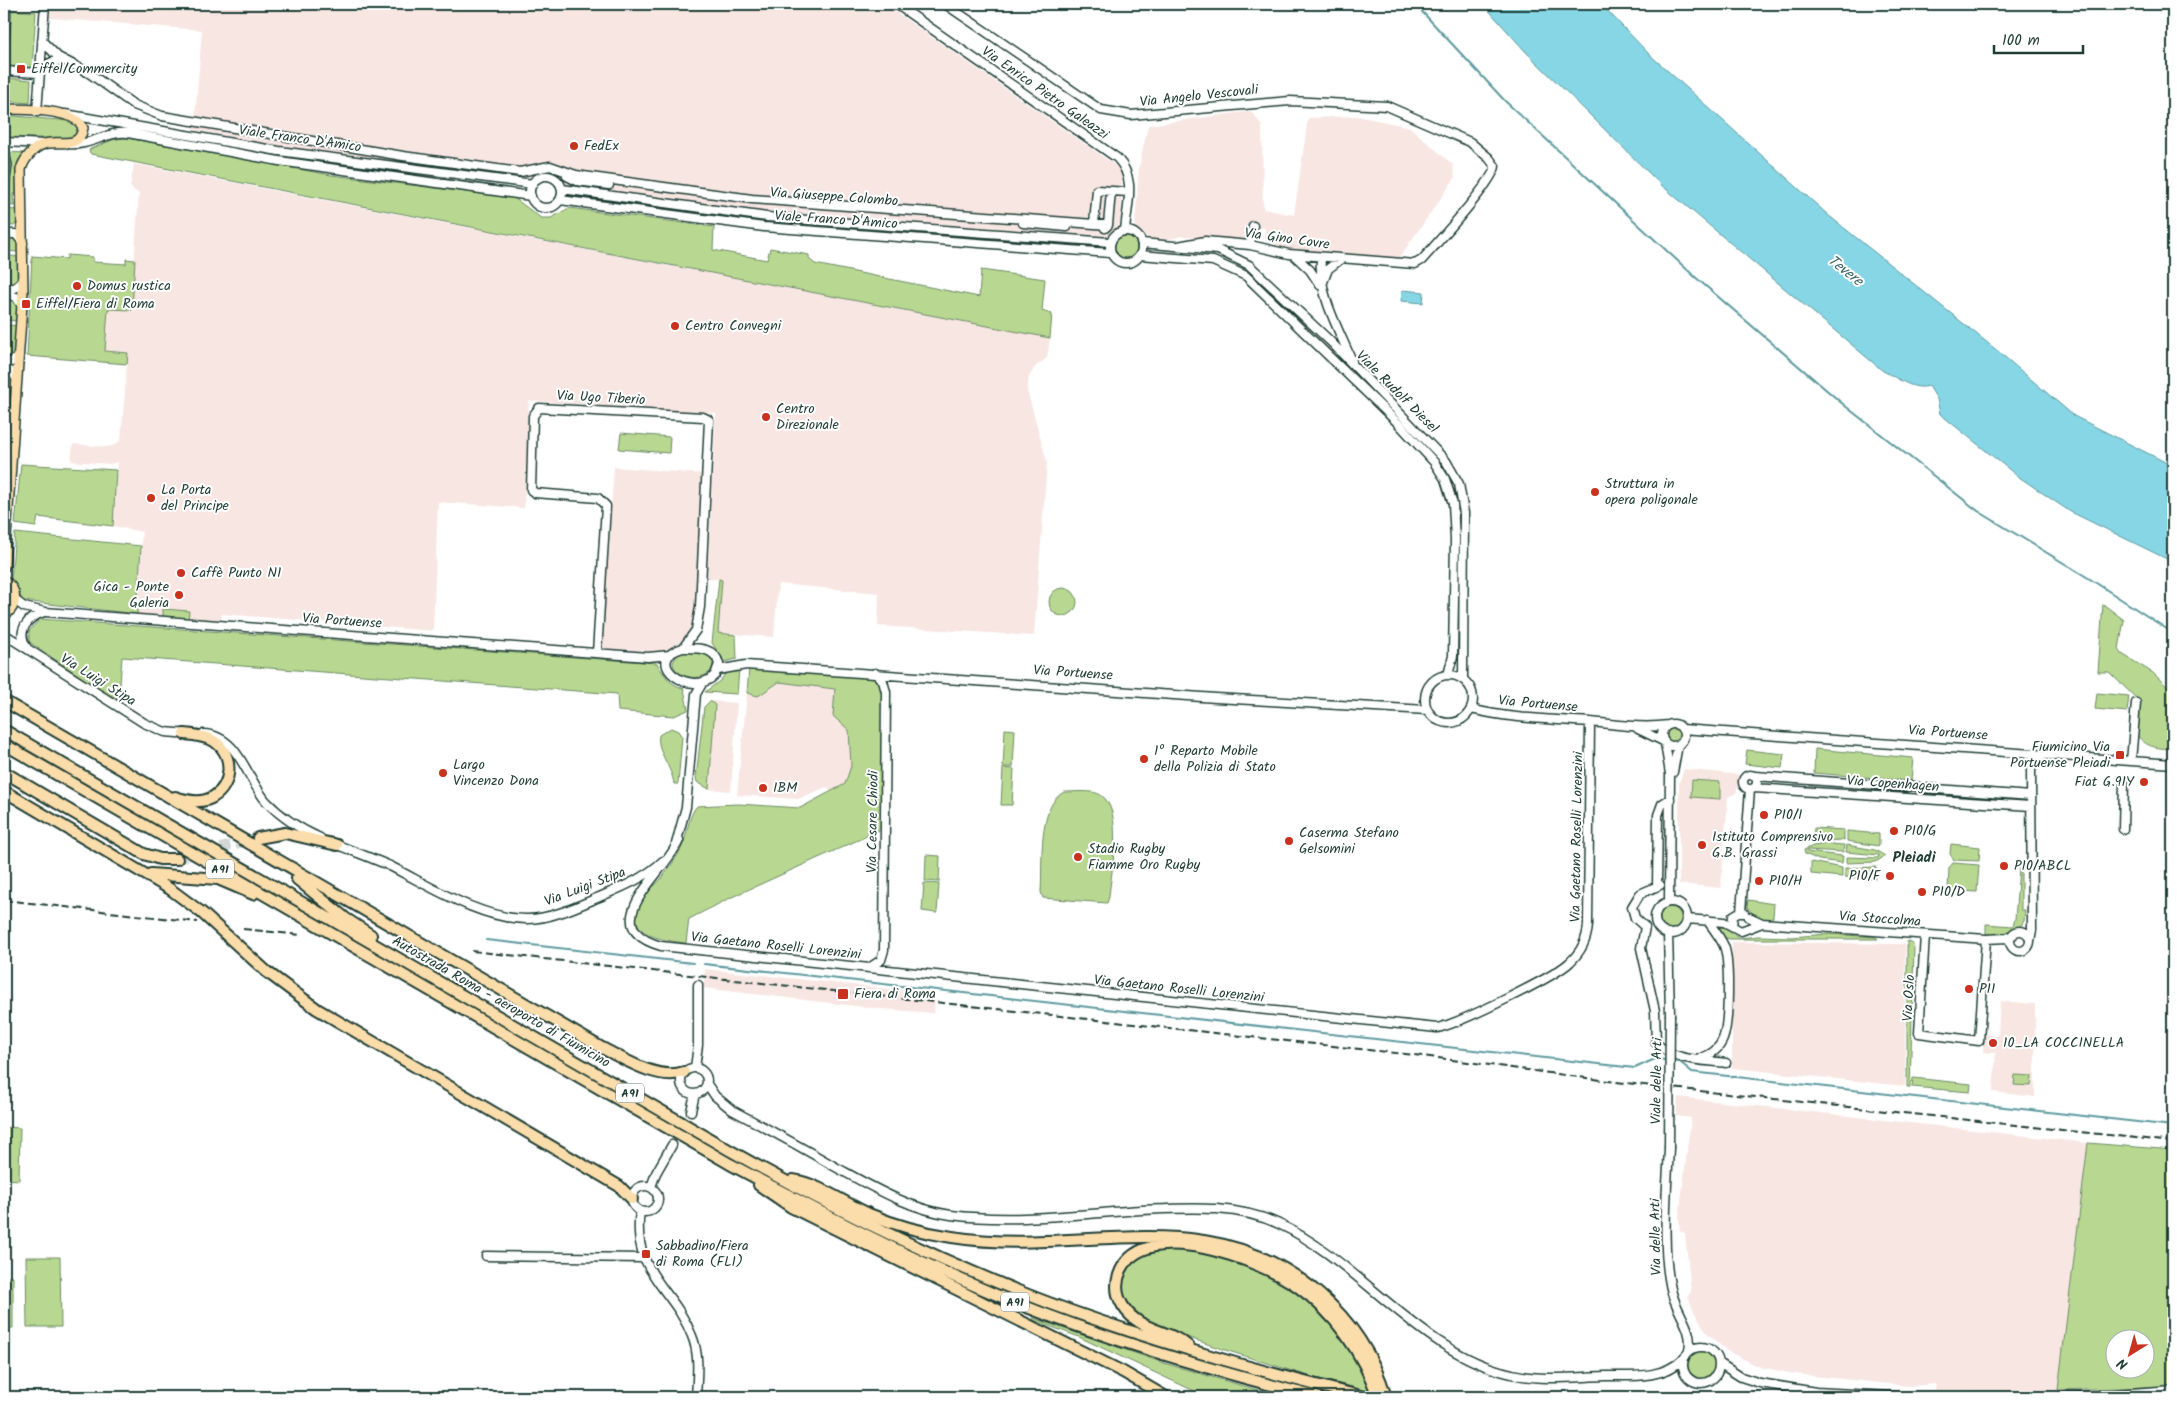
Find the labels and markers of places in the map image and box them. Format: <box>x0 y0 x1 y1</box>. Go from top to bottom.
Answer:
place label: Eiffel/Commercity <box>31 58 138 80</box>
marker: Eiffel/Commercity <box>15 63 27 75</box>
place label: FedEx <box>584 135 620 157</box>
marker: FedEx <box>568 140 580 152</box>
place label: Domus rustica <box>87 275 171 297</box>
marker: Domus rustica <box>71 280 83 292</box>
place label: Eiffel/Fiera di Roma <box>36 293 155 315</box>
marker: Eiffel/Fiera di Roma <box>20 298 32 310</box>
place label: Centro Convegni <box>685 315 782 337</box>
marker: Centro Convegni <box>669 320 681 332</box>
place label: Centro Direzionale <box>776 398 840 436</box>
marker: Centro Direzionale <box>760 411 772 423</box>
place label: Struttura in opera poligonale <box>1605 473 1698 511</box>
place label: La Porta del Principe <box>161 479 230 517</box>
marker: Struttura in opera poligonale <box>1589 486 1601 498</box>
marker: La Porta del Principe <box>145 492 157 504</box>
place label: Caffè Punto N1 <box>191 562 281 584</box>
marker: Caffè Punto N1 <box>175 567 187 579</box>
place label: Gica - Ponte Galeria <box>94 576 170 614</box>
marker: Gica - Ponte Galeria <box>173 589 185 601</box>
place label: Fiumicino Via Portuense Pleiadi <box>2010 736 2111 774</box>
place label: 1º Reparto Mobile della Polizia di Stato <box>1154 740 1276 778</box>
marker: Fiumicino Via Portuense Pleiadi <box>2114 749 2126 761</box>
marker: 1º Reparto Mobile della Polizia di Stato <box>1138 753 1150 765</box>
place label: Largo Vincenzo Dona <box>453 754 539 792</box>
marker: Largo Vincenzo Dona <box>437 767 449 779</box>
place label: Fiat G.91Y <box>2075 771 2135 793</box>
marker: Fiat G.91Y <box>2138 776 2150 788</box>
place label: IBM <box>773 777 797 799</box>
marker: IBM <box>757 782 769 794</box>
place label: P10/I <box>1774 804 1802 826</box>
marker: P10/I <box>1758 809 1770 821</box>
place label: P10/G <box>1904 820 1937 842</box>
place label: Caserma Stefano Gelsomini <box>1299 822 1399 860</box>
marker: P10/G <box>1888 825 1900 837</box>
place label: Istituto Comprensivo G.B. Grassi <box>1712 826 1833 864</box>
marker: Caserma Stefano Gelsomini <box>1283 835 1295 847</box>
place label: Stadio Rugby Fiamme Oro Rugby <box>1088 838 1201 876</box>
marker: Istituto Comprensivo G.B. Grassi <box>1696 839 1708 851</box>
marker: Stadio Rugby Fiamme Oro Rugby <box>1072 851 1084 863</box>
place label: P10/ABCL <box>2014 855 2071 877</box>
marker: P10/ABCL <box>1998 860 2010 872</box>
place label: P10/F <box>1849 865 1882 887</box>
place label: P10/H <box>1769 870 1802 892</box>
marker: P10/F <box>1884 870 1896 882</box>
marker: P10/H <box>1753 875 1765 887</box>
place label: P10/D <box>1932 881 1965 903</box>
marker: P10/D <box>1916 886 1928 898</box>
place label: P11 <box>1979 978 1995 1000</box>
place label: Fiera di Roma <box>854 983 936 1005</box>
marker: P11 <box>1963 983 1975 995</box>
marker: Fiera di Roma <box>836 987 850 1001</box>
place label: 10_LA COCCINELLA <box>2003 1032 2124 1054</box>
marker: 10_LA COCCINELLA <box>1987 1037 1999 1049</box>
place label: Sabbadino/Fiera di Roma (FL1) <box>656 1235 749 1273</box>
marker: Sabbadino/Fiera di Roma (FL1) <box>640 1248 652 1260</box>

